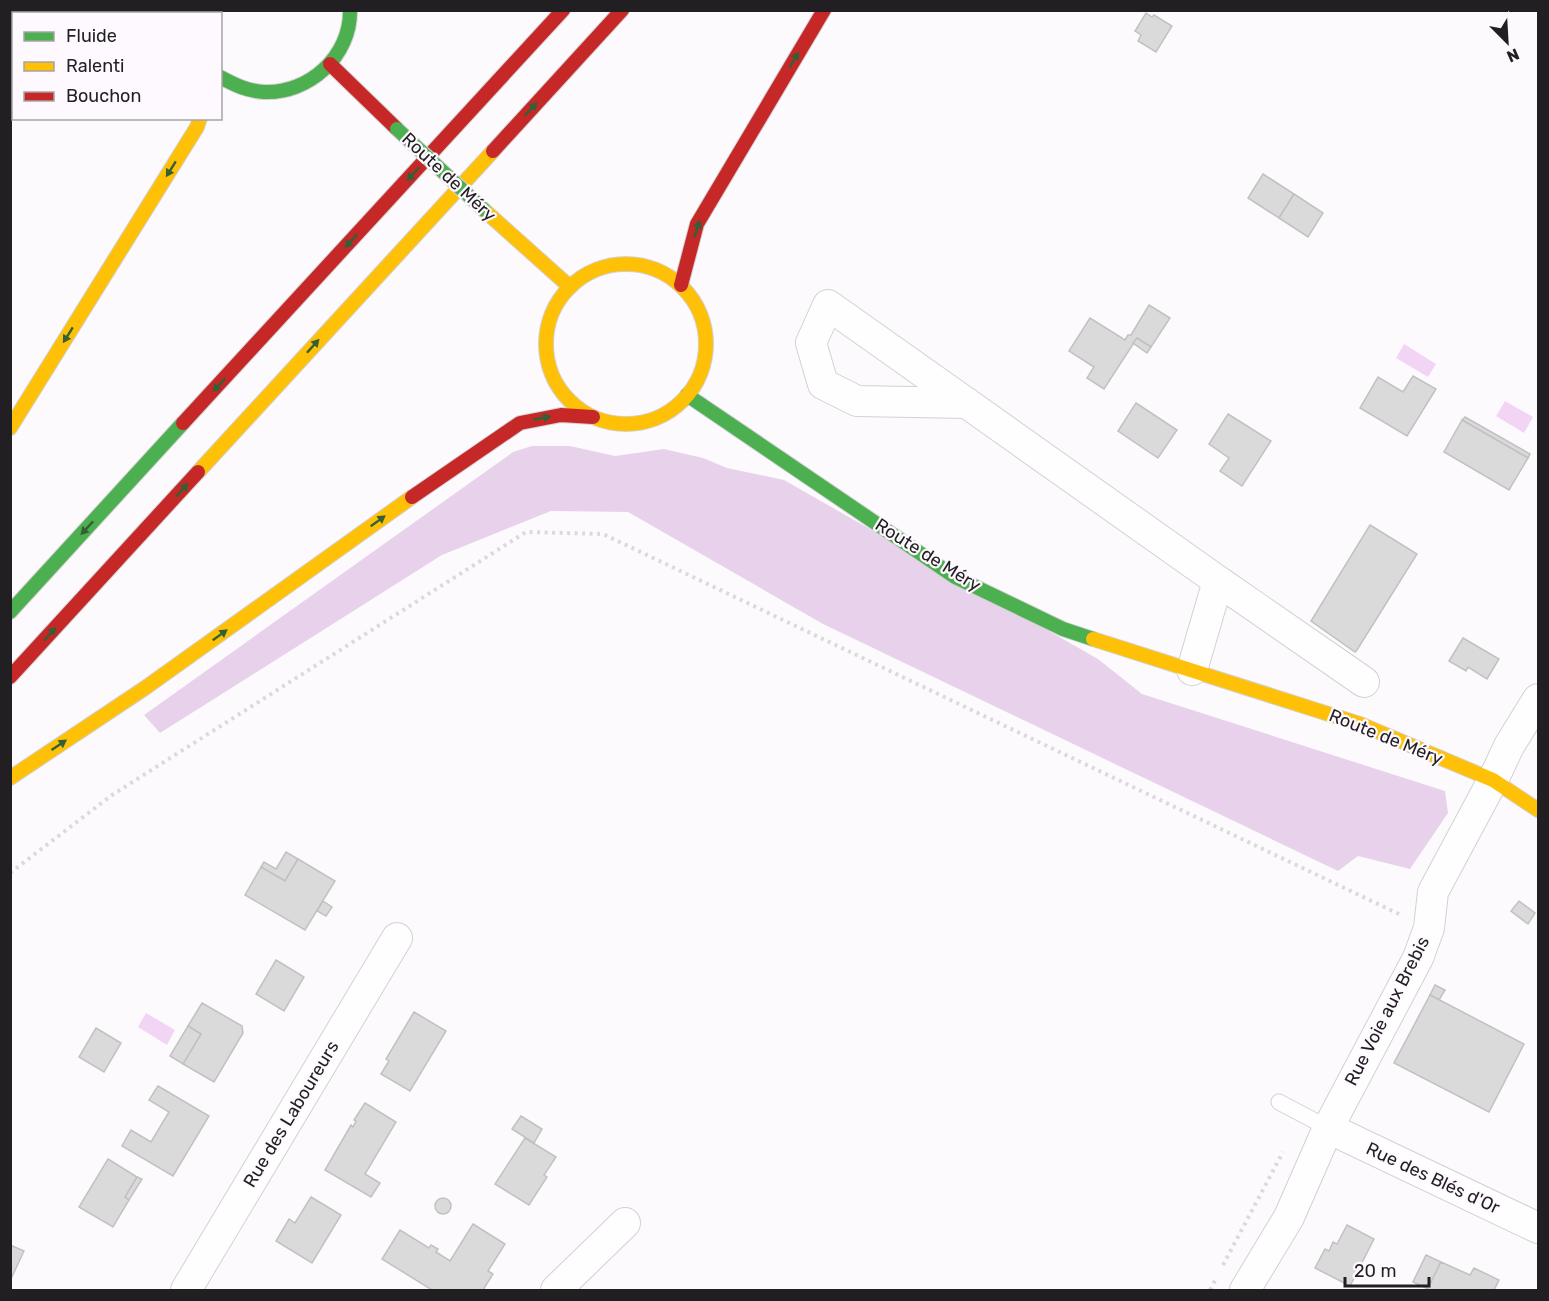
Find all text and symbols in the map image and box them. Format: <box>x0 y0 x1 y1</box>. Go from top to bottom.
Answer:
legend <box>12 12 222 120</box>
north arrow <box>1477 12 1537 72</box>
text: Fluide <box>66 25 117 47</box>
text: N <box>1504 44 1522 66</box>
one-way arrow <box>789 52 800 68</box>
text: Ralenti <box>66 55 124 77</box>
text: Bouchon <box>66 85 141 107</box>
one-way arrow <box>524 102 537 117</box>
street label: Route de Méry <box>397 128 501 226</box>
one-way arrow <box>166 161 177 177</box>
one-way arrow <box>407 166 420 181</box>
one-way arrow <box>692 220 702 238</box>
one-way arrow <box>345 233 358 248</box>
one-way arrow <box>63 327 74 343</box>
one-way arrow <box>306 339 319 354</box>
one-way arrow <box>212 377 226 392</box>
one-way arrow <box>533 413 552 422</box>
one-way arrow <box>175 483 188 498</box>
street label: Route de Méry <box>871 514 985 596</box>
one-way arrow <box>371 516 386 528</box>
one-way arrow <box>81 520 94 535</box>
one-way arrow <box>43 627 56 642</box>
one-way arrow <box>211 629 227 641</box>
street label: Route de Méry <box>1326 704 1446 770</box>
one-way arrow <box>51 740 67 751</box>
street label: Rue Voie aux Brebis <box>1340 933 1434 1089</box>
street label: Rue des Laboureurs <box>239 1037 343 1191</box>
street label: Rue des Blés d'Or <box>1363 1137 1504 1219</box>
scale bar <box>1345 1250 1429 1288</box>
text: 20 m <box>1354 1260 1396 1282</box>

